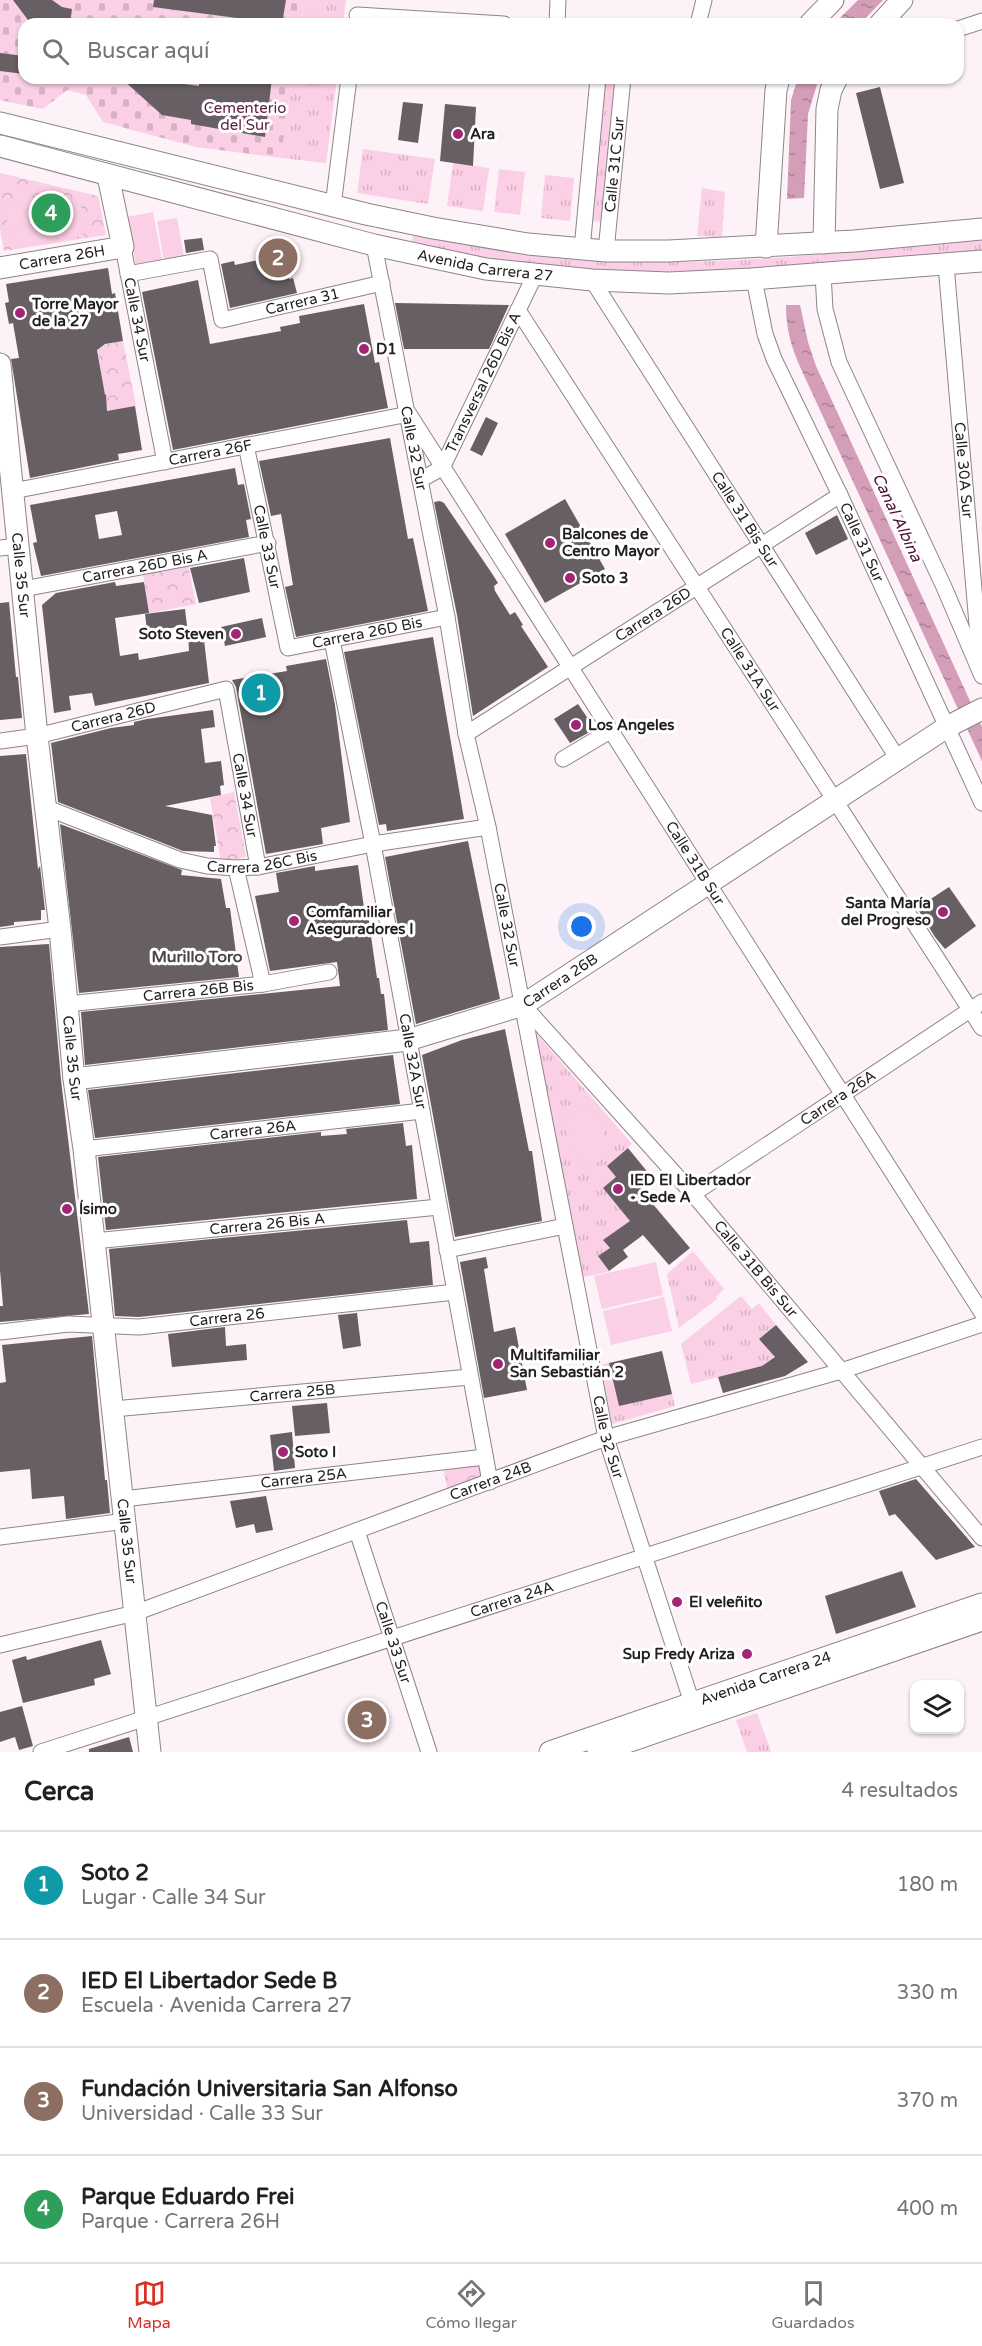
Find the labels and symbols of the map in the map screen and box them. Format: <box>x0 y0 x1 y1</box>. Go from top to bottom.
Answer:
park label: Cementerio del Sur <box>204 99 286 134</box>
street label: Calle 31C Sur <box>601 116 628 213</box>
place label: Ara <box>470 125 495 143</box>
marker: Ara <box>451 127 465 141</box>
pin: 4 <box>32 190 70 236</box>
pin: 2 <box>258 236 298 280</box>
street label: Carrera 26H <box>18 241 106 274</box>
street label: Avenida Carrera 27 <box>416 246 554 285</box>
street label: Calle 34 Sur <box>120 276 154 364</box>
street label: Carrera 31 <box>263 284 341 319</box>
place label: Torre Mayor de la 27 <box>31 295 119 330</box>
marker: Torre Mayor de la 27 <box>13 306 27 320</box>
street label: Transversal 26D Bis A <box>442 309 525 456</box>
place label: D1 <box>376 340 397 358</box>
marker: D1 <box>357 342 371 356</box>
street label: Calle 32 Sur <box>397 404 431 492</box>
street label: Calle 30A Sur <box>951 421 977 519</box>
street label: Carrera 26F <box>167 436 254 470</box>
street label: Calle 31 Bis Sur <box>708 468 782 571</box>
water label: Canal Albina <box>868 470 927 566</box>
street label: Calle 31 Sur <box>836 500 888 585</box>
street label: Calle 33 Sur <box>250 503 285 591</box>
place label: Balcones de Centro Mayor <box>562 525 660 561</box>
street label: Calle 35 Sur <box>8 532 34 619</box>
marker: Balcones de Centro Mayor <box>543 536 557 550</box>
street label: Carrera 26D Bis A <box>81 546 209 587</box>
place label: Soto 3 <box>582 569 628 587</box>
marker: Soto 3 <box>563 571 577 585</box>
street label: Carrera 26D <box>612 583 695 645</box>
street label: Carrera 26D Bis <box>311 613 424 652</box>
street label: Calle 31A Sur <box>716 624 784 715</box>
place label: Soto Steven <box>139 625 224 643</box>
marker: Soto Steven <box>229 627 243 641</box>
pin: 1 <box>242 670 280 716</box>
street label: Carrera 26D <box>69 698 158 736</box>
place label: Los Angeles <box>588 716 674 735</box>
marker: Los Angeles <box>569 718 583 732</box>
street label: Calle 34 Sur <box>229 752 262 839</box>
street label: Calle 31B Sur <box>662 818 729 909</box>
street label: Carrera 26C Bis <box>206 846 319 877</box>
street label: Calle 32 Sur <box>490 881 524 969</box>
place label: Santa María del Progreso <box>841 894 931 930</box>
place label: Comfamiliar Aseguradores I <box>306 903 414 939</box>
marker: Santa María del Progreso <box>936 905 950 919</box>
your location <box>567 912 596 941</box>
marker: Comfamiliar Aseguradores I <box>287 914 301 928</box>
district label: Murillo Toro <box>151 947 243 967</box>
street label: Carrera 26B <box>519 949 601 1012</box>
street label: Carrera 26B Bis <box>142 976 255 1005</box>
street label: Calle 32A Sur <box>395 1012 430 1111</box>
street label: Calle 35 Sur <box>59 1015 86 1102</box>
street label: Carrera 26A <box>797 1066 879 1129</box>
street label: Carrera 26A <box>209 1116 297 1144</box>
place label: IED El Libertador - Sede A <box>630 1171 751 1206</box>
marker: IED El Libertador - Sede A <box>611 1182 625 1196</box>
place label: Ísimo <box>79 1199 117 1218</box>
marker: Ísimo <box>60 1202 74 1216</box>
street label: Carrera 26 Bis A <box>209 1209 326 1239</box>
street label: Calle 31B Bis Sur <box>710 1217 802 1321</box>
street label: Carrera 26 <box>188 1304 265 1330</box>
place label: Multifamiliar San Sebastián 2 <box>510 1346 624 1381</box>
marker: Multifamiliar San Sebastián 2 <box>491 1357 505 1371</box>
street label: Carrera 25B <box>249 1380 336 1406</box>
street label: Calle 32 Sur <box>589 1394 628 1481</box>
place label: Soto I <box>295 1443 336 1461</box>
marker: Soto I <box>276 1445 290 1459</box>
street label: Carrera 24B <box>447 1457 534 1504</box>
street label: Carrera 25A <box>260 1464 348 1492</box>
street label: Calle 35 Sur <box>113 1498 141 1585</box>
street label: Carrera 24A <box>468 1577 556 1621</box>
place label: El veleñito <box>689 1593 762 1611</box>
marker: El veleñito <box>670 1595 684 1609</box>
street label: Calle 33 Sur <box>371 1599 415 1686</box>
place label: Sup Fredy Ariza <box>623 1645 735 1664</box>
street label: Avenida Carrera 24 <box>698 1647 834 1709</box>
marker: Sup Fredy Ariza <box>740 1647 754 1661</box>
pin: 3 <box>348 1698 386 1742</box>

